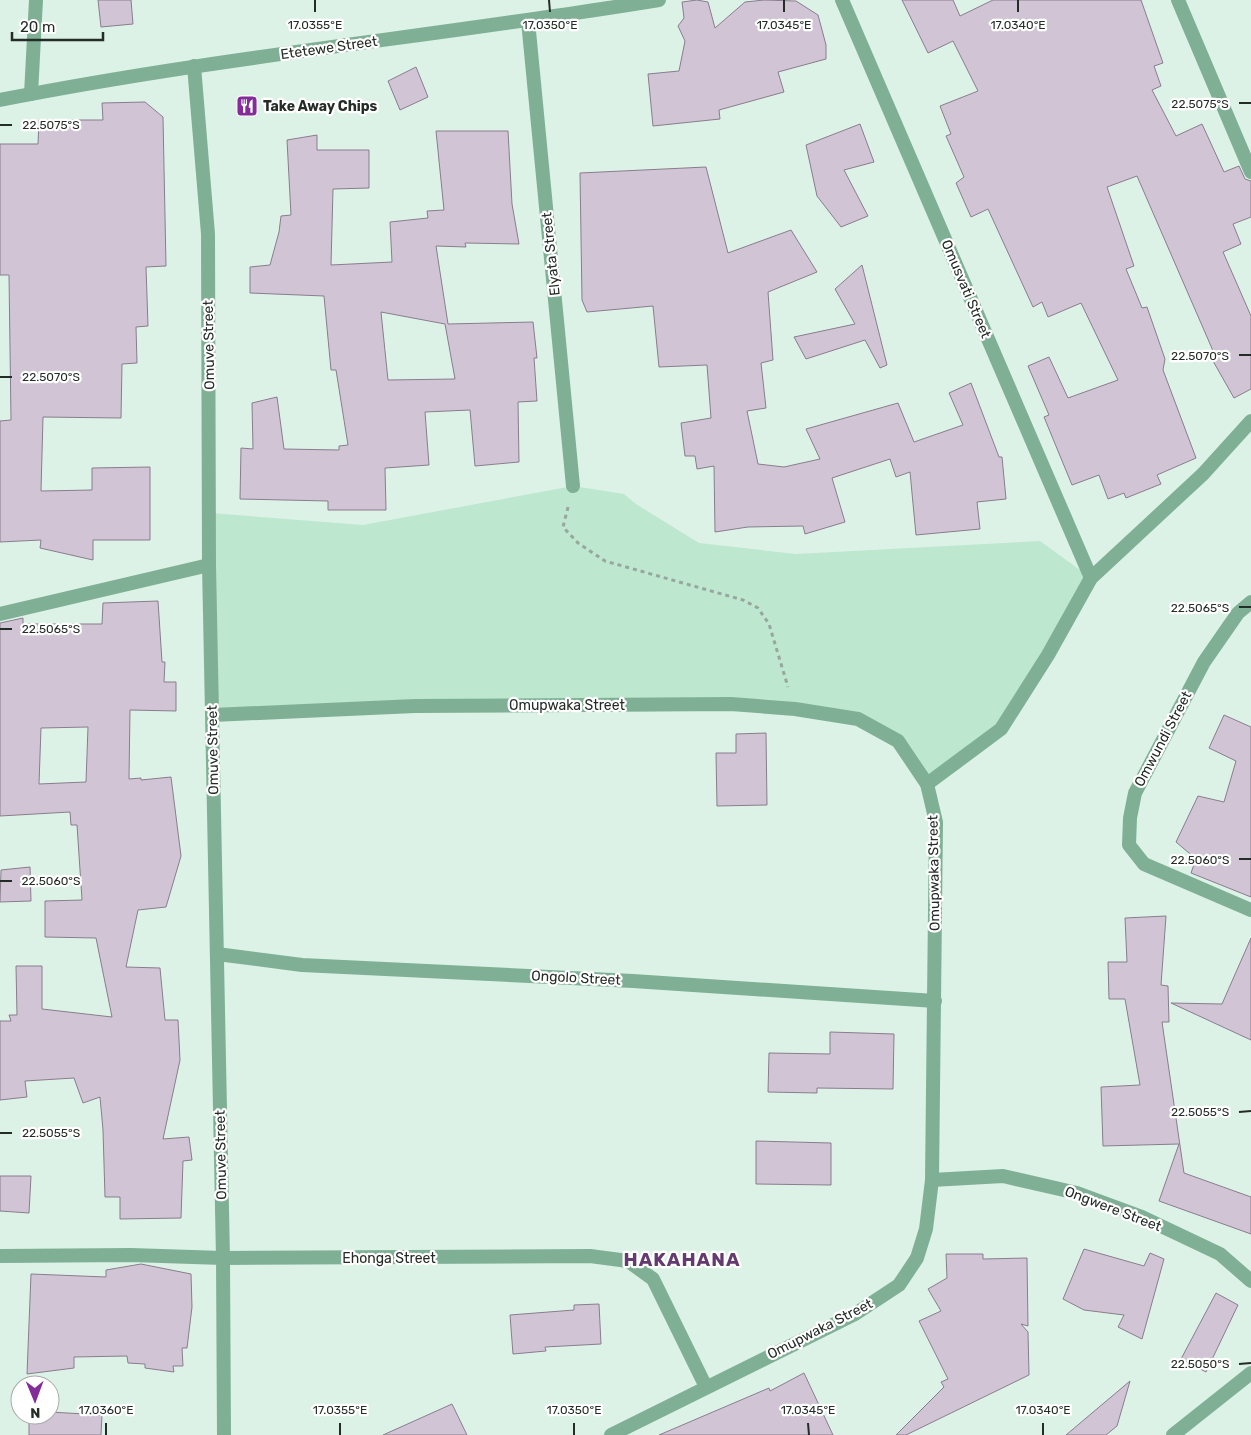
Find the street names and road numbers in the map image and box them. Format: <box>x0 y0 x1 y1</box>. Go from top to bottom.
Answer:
street label: Etetewe Street <box>280 33 379 63</box>
street label: Elyata Street <box>538 211 564 297</box>
street label: Omusvati Street <box>938 237 995 341</box>
street label: Omuve Street <box>200 300 218 390</box>
street label: Omwundi Street <box>1131 688 1196 790</box>
street label: Omupwaka Street <box>509 697 626 714</box>
street label: Omuve Street <box>204 705 222 795</box>
street label: Omupwaka Street <box>924 814 944 931</box>
street label: Ongolo Street <box>531 967 622 989</box>
street label: Omuve Street <box>212 1110 230 1200</box>
street label: Ongwere Street <box>1062 1183 1164 1235</box>
street label: Ehonga Street <box>342 1250 436 1267</box>
street label: Omupwaka Street <box>764 1295 876 1363</box>

